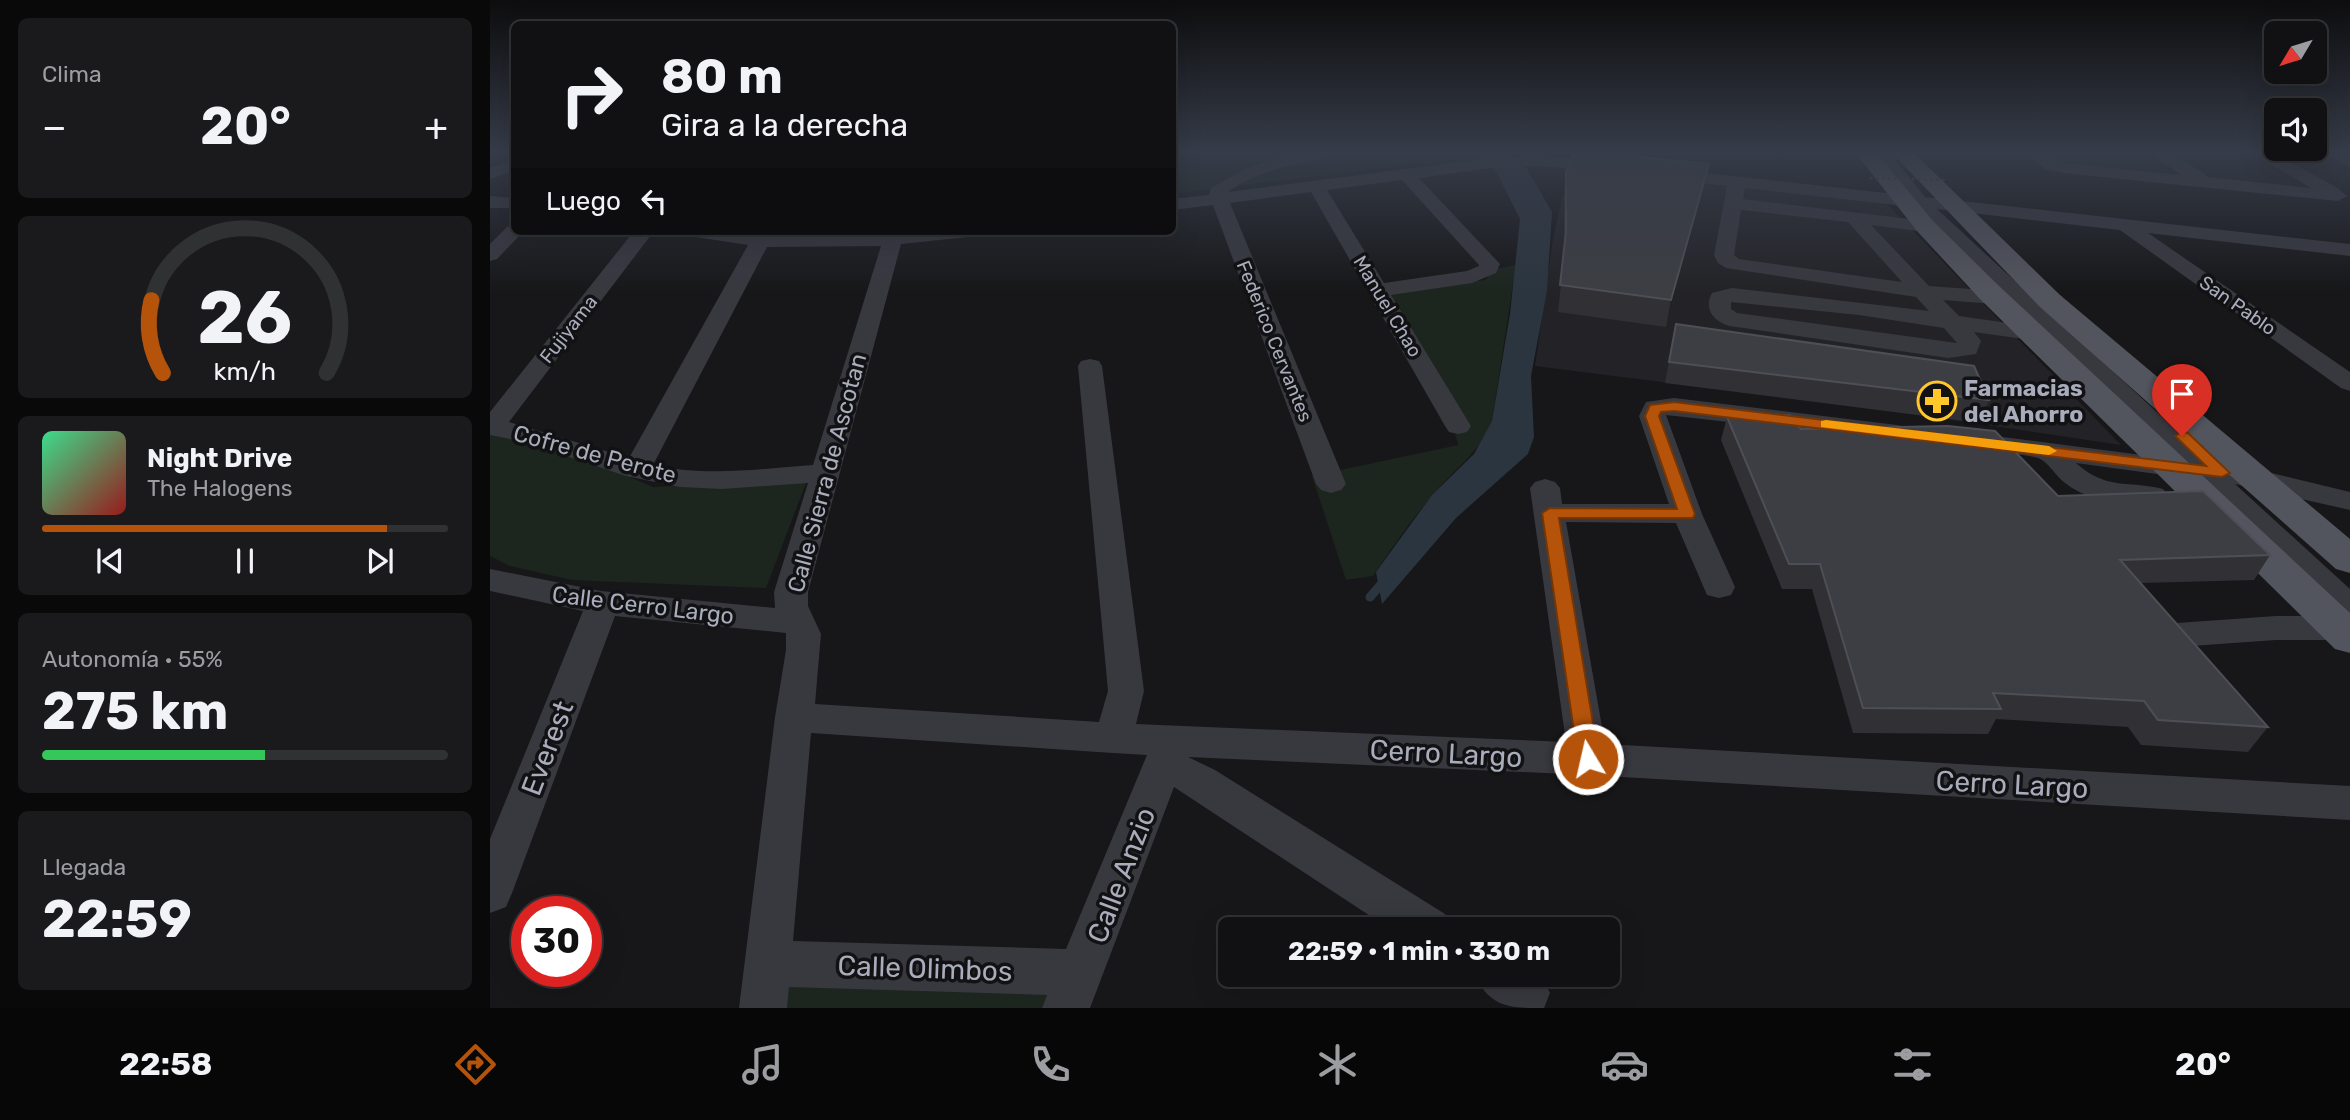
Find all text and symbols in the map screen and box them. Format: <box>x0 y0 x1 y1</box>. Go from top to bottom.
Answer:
north arrow <box>2264 21 2328 84</box>
map controls <box>2264 21 2327 161</box>
text: 80 m <box>661 47 783 105</box>
icon: right <box>546 49 637 140</box>
text: Clima <box>42 60 102 88</box>
text: 20° <box>200 95 291 157</box>
button: sound <box>2264 98 2327 161</box>
text: − <box>42 104 67 150</box>
text: + <box>424 104 448 150</box>
text: Gira a la derecha <box>661 106 908 144</box>
icon: left <box>635 182 673 220</box>
text: Luego <box>546 186 621 217</box>
street label: Manuel Chao <box>1348 251 1427 361</box>
street label: Federico Cervantes <box>1232 257 1317 425</box>
street label: San Pablo <box>2195 271 2280 340</box>
text: 26 <box>198 275 292 361</box>
street label: Fujiyama <box>535 291 602 368</box>
street label: Calle Sierra de Ascotan <box>782 350 872 596</box>
text: km/h <box>214 356 276 385</box>
pin <box>2152 364 2212 436</box>
place label: Farmacias del Ahorro <box>1964 374 2083 428</box>
icon: arrive <box>2163 375 2201 413</box>
pharmacy icon: Farmacias del Ahorro <box>1916 380 1958 422</box>
street label: Cofre de Perote <box>511 419 679 489</box>
text: Night Drive <box>147 443 292 474</box>
text: The Halogens <box>147 474 293 502</box>
icon: previous <box>91 542 129 580</box>
icon: pause <box>226 542 264 580</box>
icon: next <box>361 542 399 580</box>
street label: Calle Cerro Largo <box>550 580 736 630</box>
text: Autonomía · 55% <box>42 645 223 673</box>
text: 275 km <box>42 680 228 742</box>
street label: Everest <box>514 696 581 800</box>
position arrow <box>1551 722 1625 796</box>
street label: Cerro Largo <box>1369 733 1523 774</box>
street label: Cerro Largo <box>1935 764 2089 805</box>
street label: Calle Anzio <box>1081 803 1162 948</box>
text: Llegada <box>42 853 126 881</box>
text: 22:59 <box>42 888 192 950</box>
speed limit sign: 30 <box>511 896 602 987</box>
text: 22:59 · 1 min · 330 m <box>1288 936 1550 967</box>
street label: Calle Olimbos <box>837 949 1013 988</box>
icon: directions <box>451 1040 500 1089</box>
icon: music <box>738 1040 787 1089</box>
icon: phone <box>1026 1040 1075 1089</box>
icon: climate <box>1313 1040 1362 1089</box>
icon: car <box>1600 1040 1649 1089</box>
icon: filters <box>1888 1040 1937 1089</box>
text: 22:58 <box>119 1045 212 1083</box>
text: 20° <box>2175 1045 2231 1083</box>

